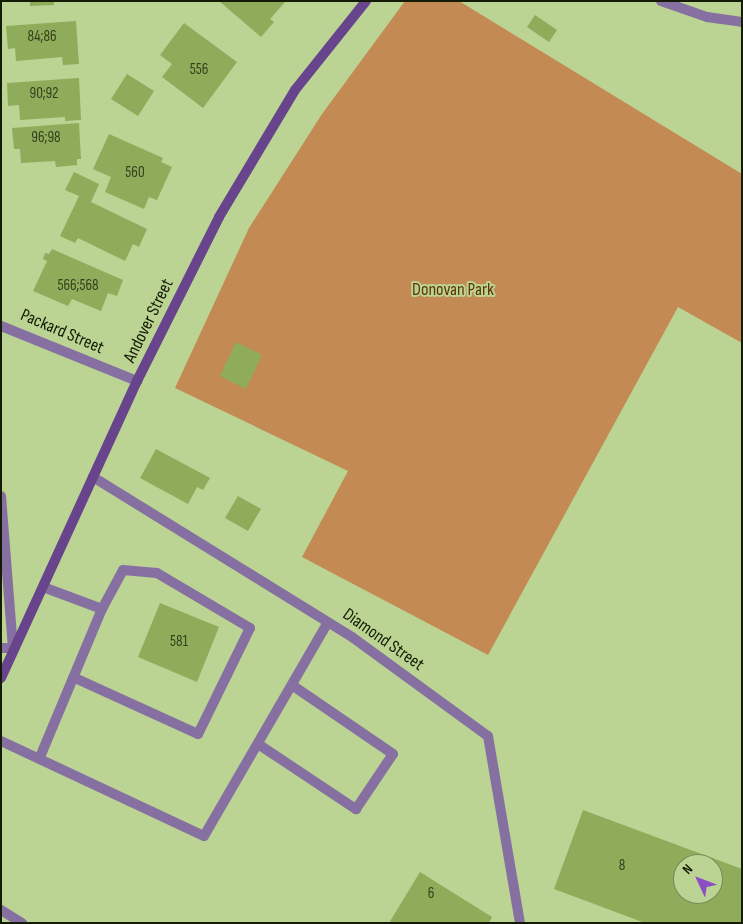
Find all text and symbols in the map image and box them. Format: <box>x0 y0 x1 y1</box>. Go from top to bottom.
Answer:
house number: 84;86 <box>27 28 57 46</box>
house number: 556 <box>190 61 208 79</box>
house number: 90;92 <box>30 85 58 103</box>
house number: 96;98 <box>31 129 61 147</box>
house number: 560 <box>125 164 145 182</box>
street label: Andover Street <box>119 276 179 366</box>
house number: 566;568 <box>57 277 99 295</box>
park label: Donovan Park <box>412 279 494 301</box>
street label: Packard Street <box>17 305 107 359</box>
street label: Diamond Street <box>338 604 428 676</box>
house number: 581 <box>170 633 188 651</box>
north arrow <box>673 854 723 904</box>
house number: 8 <box>619 857 625 875</box>
text: N <box>679 861 696 878</box>
house number: 6 <box>428 885 434 903</box>

